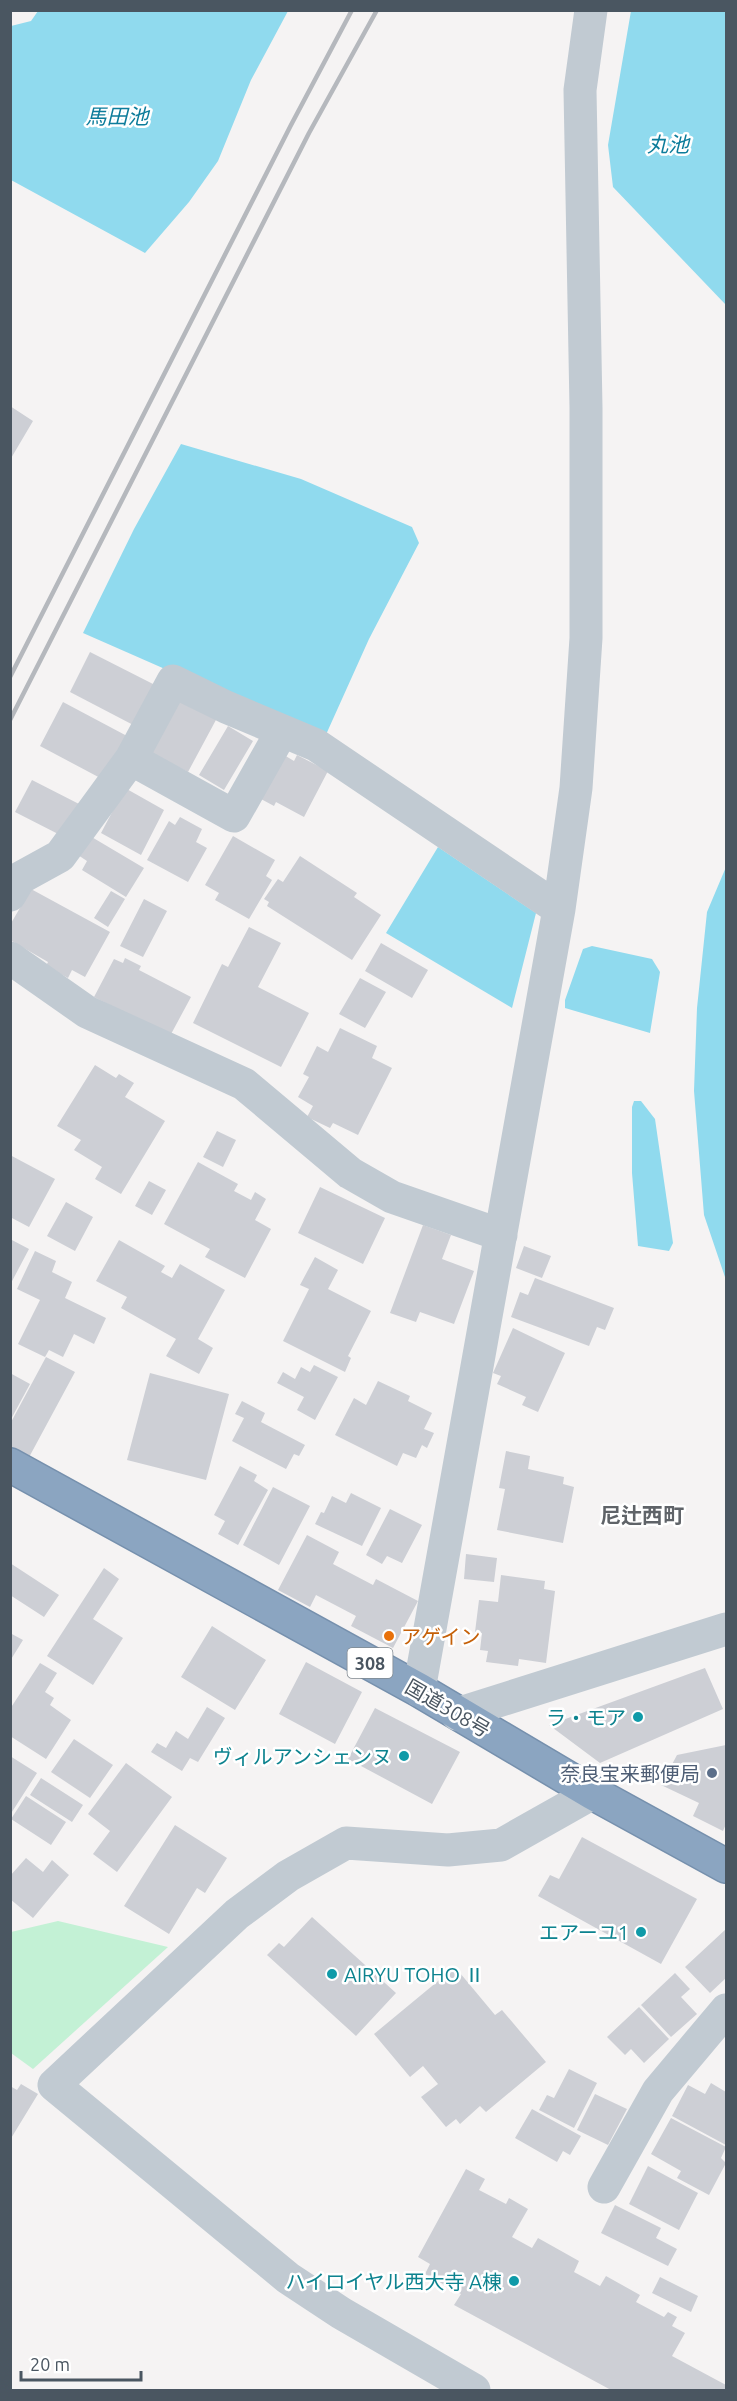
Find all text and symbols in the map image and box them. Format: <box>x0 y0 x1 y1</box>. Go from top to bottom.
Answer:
water label: 馬田池 <box>86 104 150 128</box>
water label: 丸池 <box>647 132 691 156</box>
district label: 尼辻西町 <box>600 1503 684 1527</box>
place label: アゲイン <box>401 1625 481 1648</box>
marker: アゲイン <box>382 1629 396 1643</box>
road number: 308 <box>348 1648 392 1678</box>
street label: 国道308号 <box>402 1675 494 1741</box>
place label: ラ・モア <box>546 1706 626 1729</box>
marker: ラ・モア <box>631 1710 645 1724</box>
place label: ヴィルアンシェンヌ <box>213 1745 392 1768</box>
marker: ヴィルアンシェンヌ <box>397 1749 411 1763</box>
place label: 奈良宝来郵便局 <box>560 1762 700 1785</box>
marker: 奈良宝来郵便局 <box>705 1766 719 1780</box>
place label: エアーユ1 <box>539 1921 629 1944</box>
marker: エアーユ1 <box>634 1925 648 1939</box>
place label: AIRYU TOHO Ⅱ <box>344 1963 485 1986</box>
marker: AIRYU TOHO Ⅱ <box>325 1967 339 1981</box>
place label: ハイロイヤル西大寺 A棟 <box>285 2270 502 2293</box>
marker: ハイロイヤル西大寺 A棟 <box>507 2274 521 2288</box>
scale bar <box>21 2344 141 2382</box>
text: 20 m <box>30 2354 70 2374</box>

